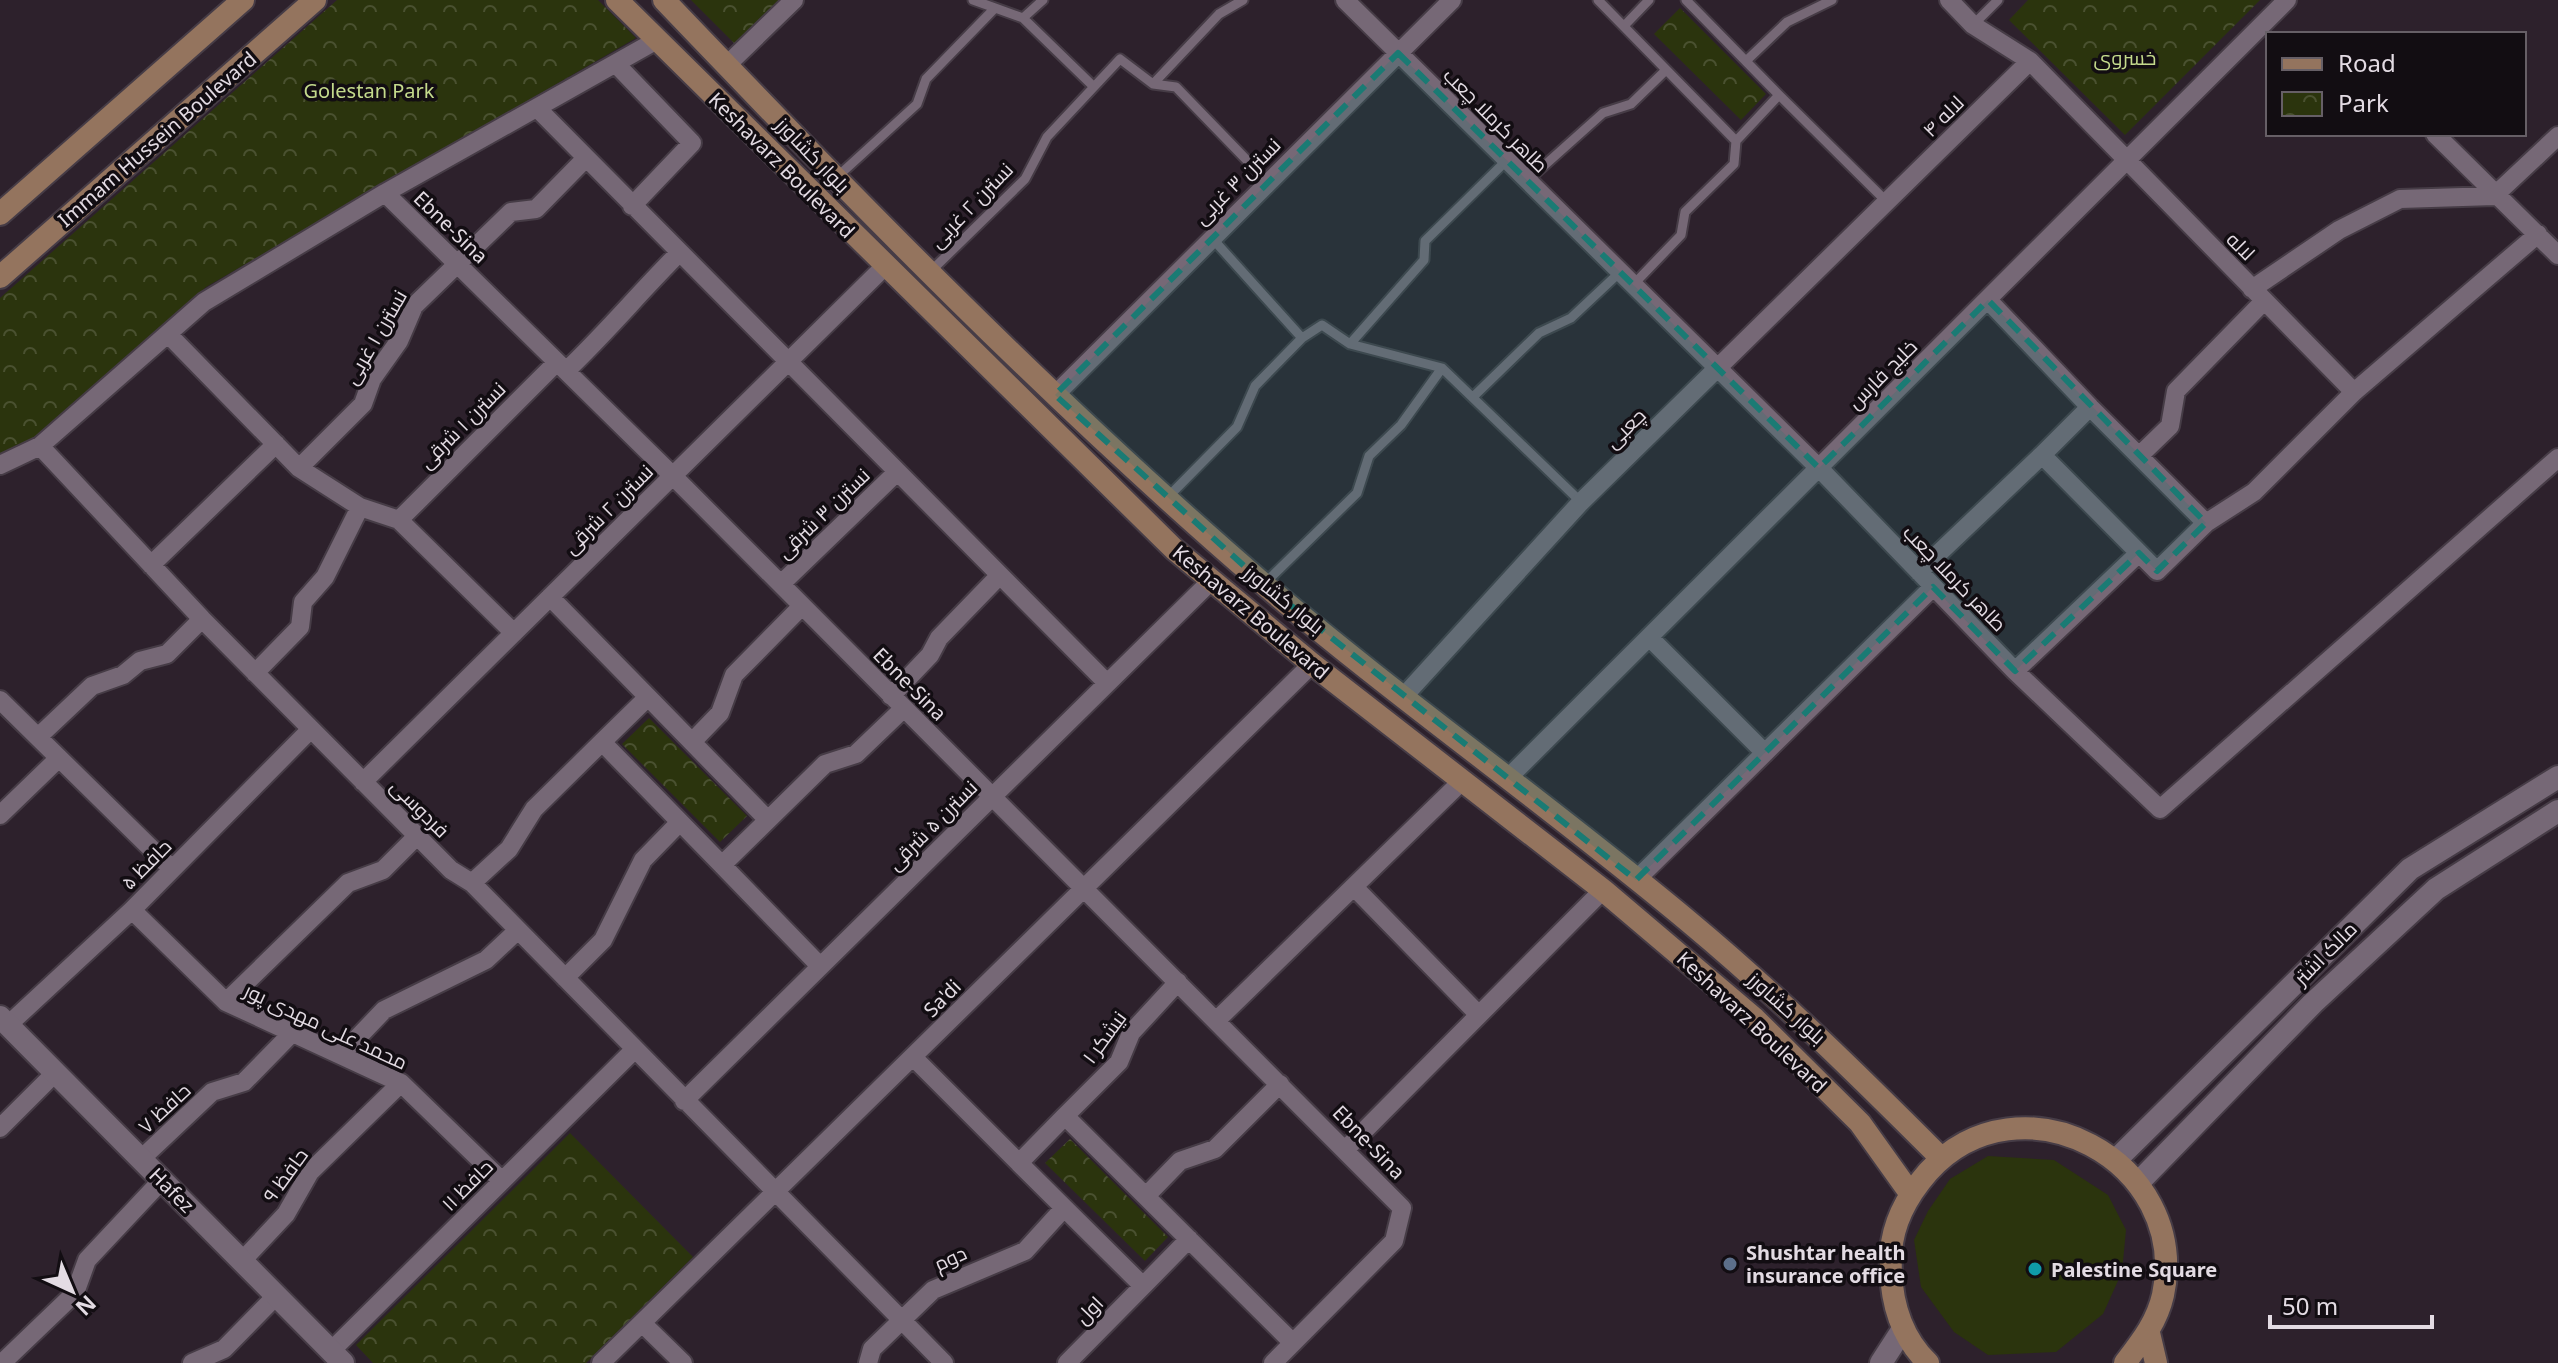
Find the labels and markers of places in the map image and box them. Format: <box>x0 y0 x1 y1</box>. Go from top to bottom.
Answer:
place label: Shushtar health insurance office <box>1746 1239 1905 1289</box>
marker: Shushtar health insurance office <box>1721 1255 1739 1273</box>
place label: Palestine Square <box>2051 1256 2217 1283</box>
marker: Palestine Square <box>2026 1260 2044 1278</box>

